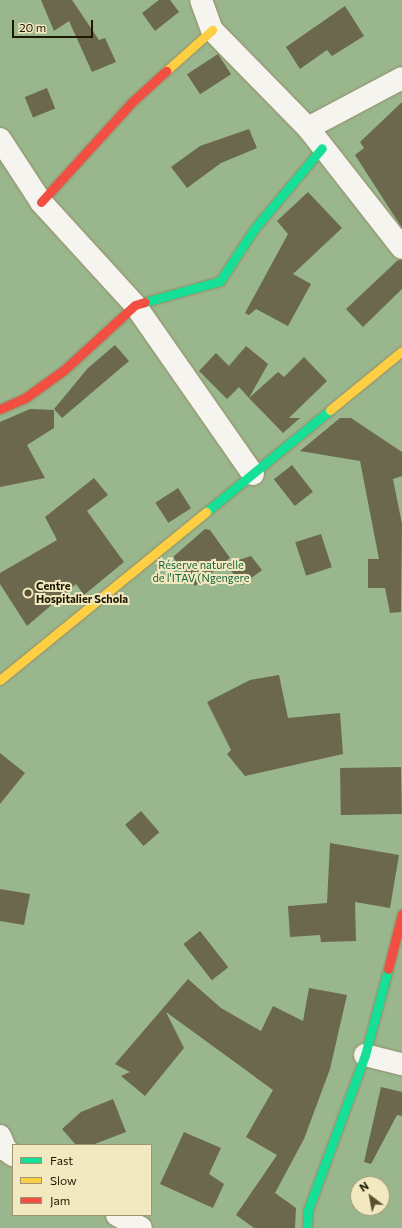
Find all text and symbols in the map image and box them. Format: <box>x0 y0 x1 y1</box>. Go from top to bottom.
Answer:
scale bar <box>14 12 95 38</box>
text: 20 m <box>19 20 46 34</box>
park label: Réserve naturelle de l'ITAV (Ngengere <box>152 559 250 585</box>
place label: Centre Hospitalier Schola <box>36 580 128 606</box>
marker: Centre Hospitalier Schola <box>23 588 33 598</box>
legend <box>12 1144 152 1216</box>
text: Fast <box>50 1153 73 1167</box>
text: Slow <box>50 1173 77 1187</box>
north arrow <box>350 1176 390 1216</box>
text: N <box>357 1179 371 1194</box>
text: Jam <box>50 1193 70 1207</box>

